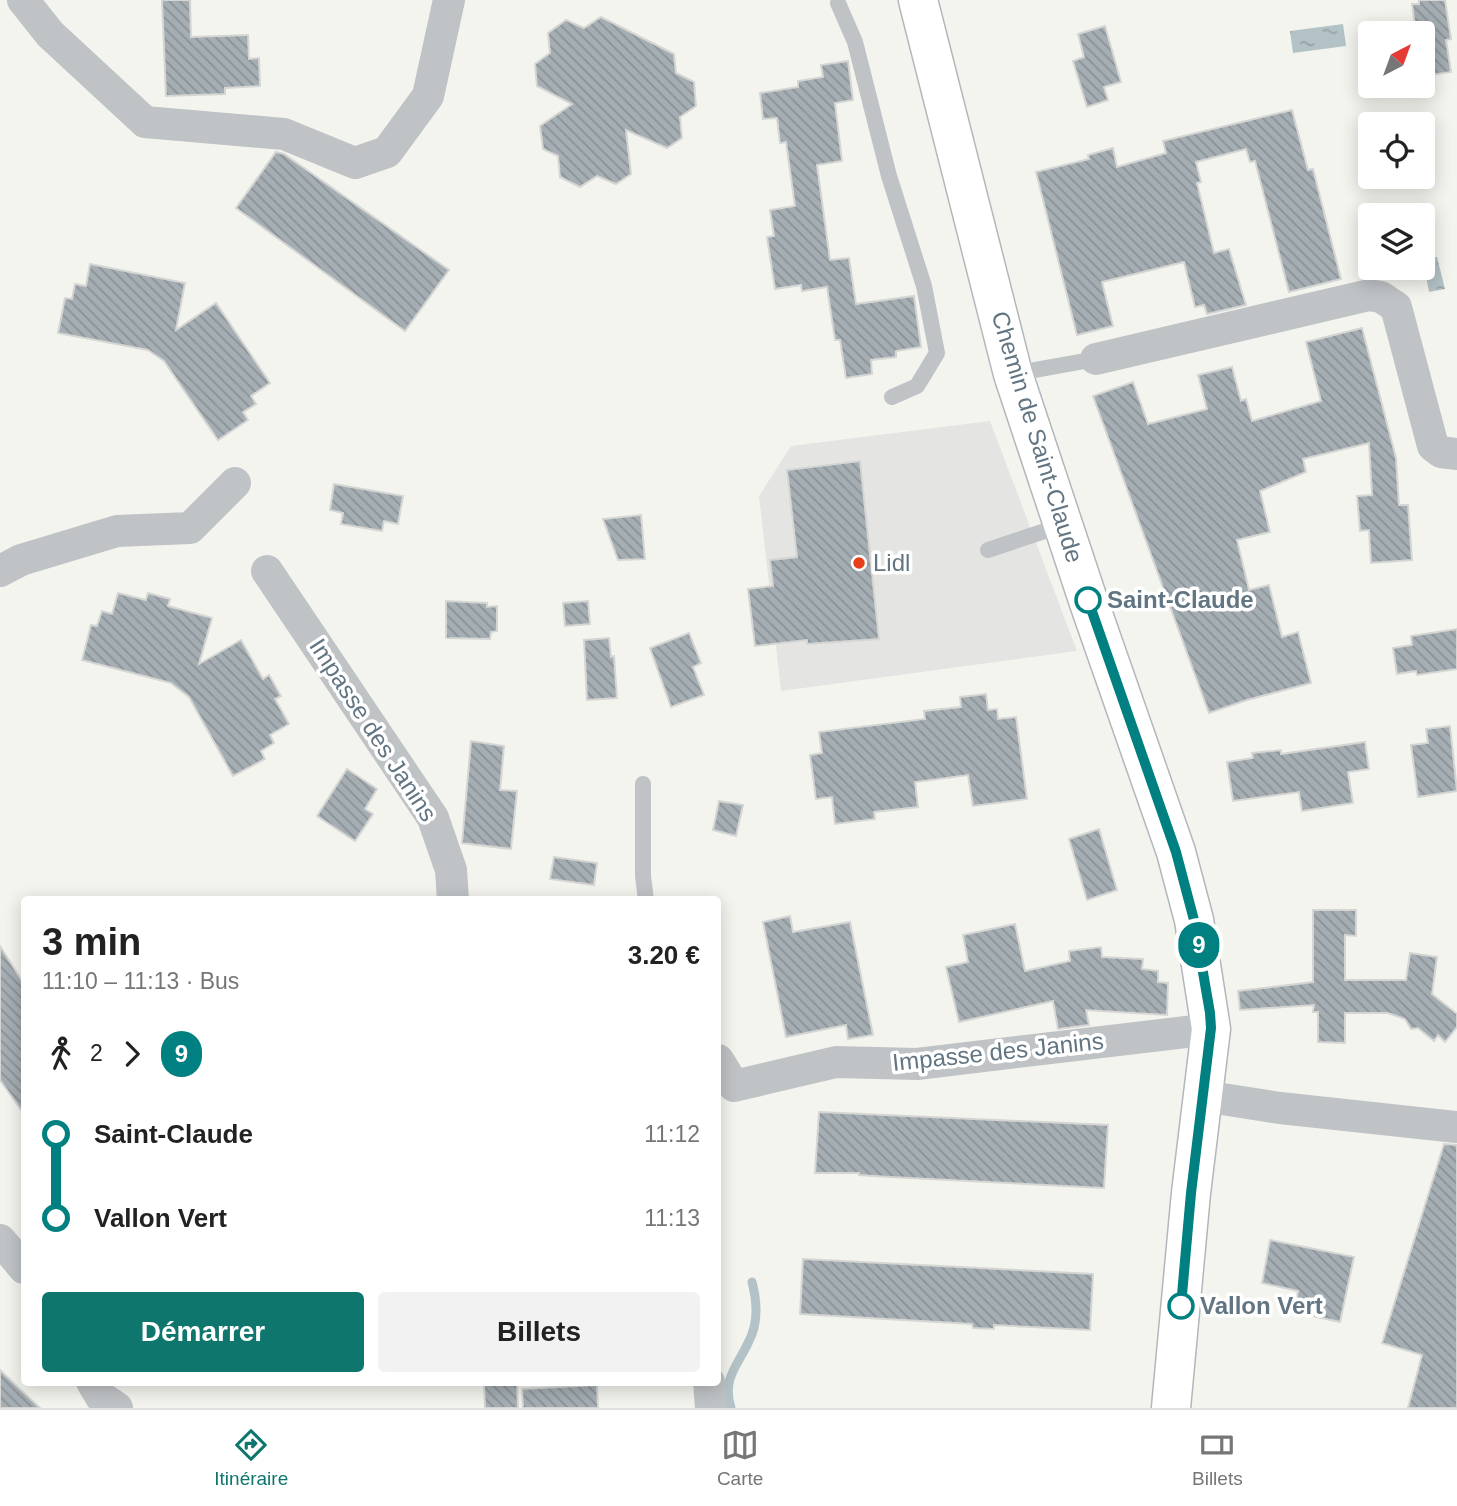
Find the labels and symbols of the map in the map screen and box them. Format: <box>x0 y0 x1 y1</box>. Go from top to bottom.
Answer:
north arrow <box>1358 21 1435 98</box>
street label: Chemin de Saint-Claude <box>986 308 1089 566</box>
place label: Lidl <box>873 549 910 576</box>
marker: Lidl <box>851 555 867 571</box>
place label: Saint-Claude <box>1107 586 1254 613</box>
marker: Saint-Claude <box>1075 587 1101 613</box>
street label: Impasse des Janins <box>304 633 443 826</box>
line badge: 9 <box>1176 922 1222 968</box>
street label: Impasse des Janins <box>891 1027 1105 1076</box>
place label: Vallon Vert <box>1200 1292 1323 1319</box>
marker: Vallon Vert <box>1168 1293 1194 1319</box>

